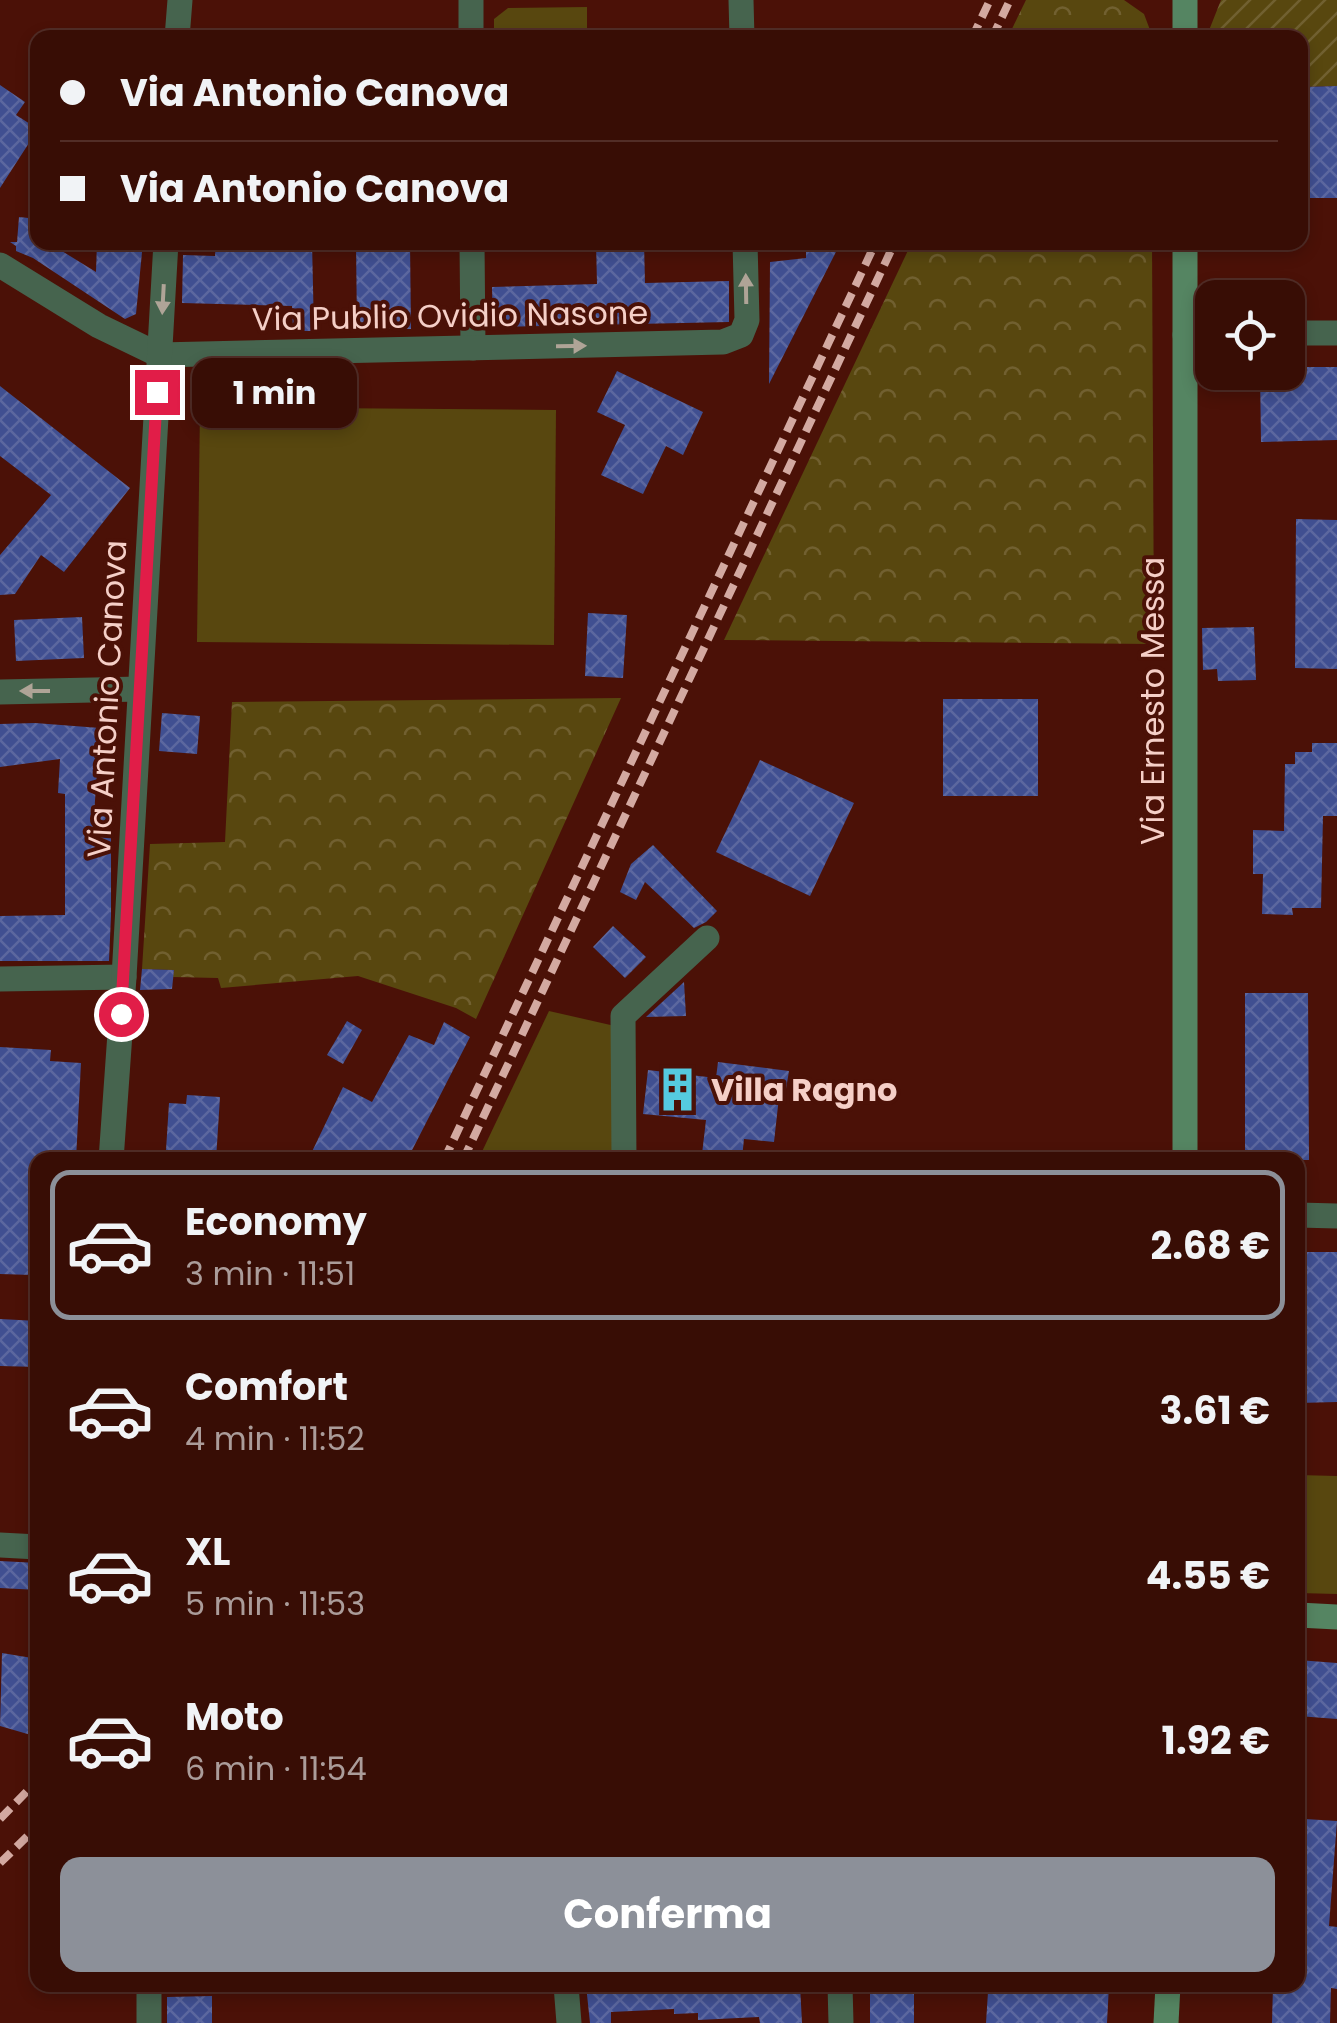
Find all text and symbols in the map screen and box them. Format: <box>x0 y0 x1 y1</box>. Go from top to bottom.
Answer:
text: Via Antonio Canova <box>120 66 509 119</box>
text: Via Antonio Canova <box>120 162 509 215</box>
one-way arrow <box>738 273 754 305</box>
map controls <box>1195 280 1305 390</box>
button: locate <box>1195 280 1305 390</box>
one-way arrow <box>155 283 171 315</box>
street label: Via Publio Ovidio Nasone <box>252 290 648 341</box>
one-way arrow <box>555 337 587 353</box>
callout: 1 min <box>192 357 357 427</box>
route end <box>135 370 180 415</box>
text: 1 min <box>233 370 316 415</box>
street label: Via Antonio Canova <box>76 539 137 859</box>
street label: Via Ernesto Messa <box>1130 557 1175 845</box>
one-way arrow <box>19 684 51 700</box>
route start <box>99 992 144 1037</box>
building icon: Villa Ragno <box>654 1066 702 1114</box>
place label: Villa Ragno <box>711 1067 897 1112</box>
text: Economy <box>185 1195 367 1248</box>
icon: car <box>65 1200 155 1290</box>
text: 2.68 € <box>1150 1219 1270 1272</box>
text: 3 min · 11:51 <box>185 1251 355 1296</box>
text: Comfort <box>185 1360 348 1413</box>
icon: car <box>65 1365 155 1455</box>
text: 3.61 € <box>1159 1384 1270 1437</box>
text: 4 min · 11:52 <box>185 1416 365 1461</box>
text: XL <box>185 1525 230 1578</box>
icon: car <box>65 1530 155 1620</box>
text: 4.55 € <box>1146 1549 1270 1602</box>
text: 5 min · 11:53 <box>185 1581 365 1626</box>
text: Moto <box>185 1690 284 1743</box>
icon: car <box>65 1695 155 1785</box>
text: 1.92 € <box>1162 1714 1270 1767</box>
text: 6 min · 11:54 <box>185 1746 367 1791</box>
button: Conferma <box>60 1857 1275 1972</box>

